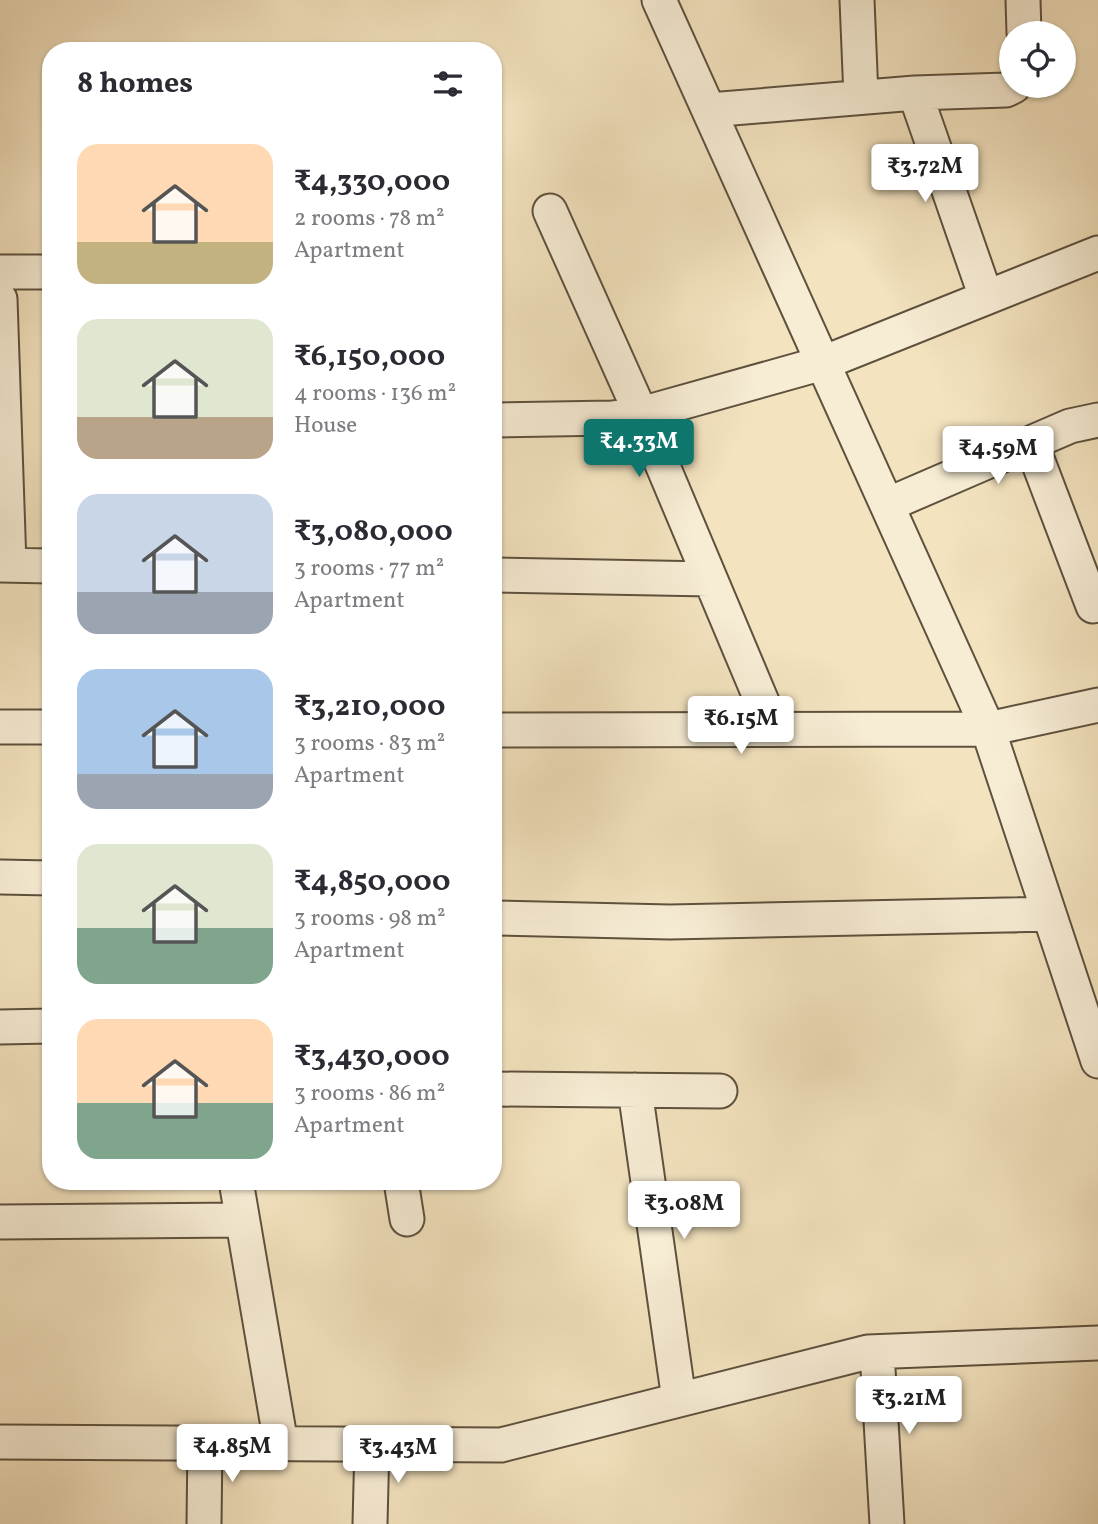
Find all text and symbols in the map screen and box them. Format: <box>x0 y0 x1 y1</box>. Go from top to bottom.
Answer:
map controls <box>999 21 1076 98</box>
button: locate <box>999 21 1076 98</box>
text: 8 homes <box>77 63 193 105</box>
icon: filters <box>429 65 467 103</box>
pin: ₹3.72M <box>868 144 982 204</box>
text: ₹3.72M <box>887 151 963 183</box>
text: ₹4,330,000 <box>294 161 450 203</box>
icon: home <box>133 172 217 256</box>
text: 2 rooms · 78 m² <box>294 203 445 235</box>
text: Apartment <box>294 235 405 267</box>
text: ₹6,150,000 <box>294 336 445 378</box>
icon: home <box>133 347 217 431</box>
text: 4 rooms · 136 m² <box>294 378 456 410</box>
text: House <box>294 410 357 442</box>
pin: ₹4.33M <box>582 420 696 479</box>
text: ₹4.33M <box>600 426 678 458</box>
pin: ₹4.59M <box>941 426 1055 486</box>
text: ₹4.59M <box>959 433 1037 465</box>
text: ₹3,080,000 <box>294 511 453 553</box>
icon: home <box>133 522 217 606</box>
text: 3 rooms · 77 m² <box>294 553 444 585</box>
text: Apartment <box>294 585 405 617</box>
text: ₹3,210,000 <box>294 686 445 728</box>
pin: ₹6.15M <box>684 696 798 756</box>
icon: home <box>133 697 217 781</box>
text: ₹6.15M <box>704 703 778 735</box>
text: 3 rooms · 83 m² <box>294 728 445 760</box>
text: Apartment <box>294 760 405 792</box>
text: ₹4,850,000 <box>294 861 451 903</box>
icon: home <box>133 872 217 956</box>
text: 3 rooms · 98 m² <box>294 903 446 935</box>
text: Apartment <box>294 935 405 967</box>
text: ₹3,430,000 <box>294 1036 450 1078</box>
icon: home <box>133 1047 217 1131</box>
text: 3 rooms · 86 m² <box>294 1078 445 1110</box>
text: Apartment <box>294 1110 405 1142</box>
pin: ₹3.08M <box>627 1182 741 1241</box>
text: ₹3.08M <box>644 1188 724 1220</box>
pin: ₹3.21M <box>852 1376 966 1436</box>
text: ₹3.21M <box>872 1383 946 1415</box>
pin: ₹4.85M <box>175 1424 289 1484</box>
pin: ₹3.43M <box>341 1426 455 1485</box>
text: ₹4.85M <box>193 1431 271 1463</box>
text: ₹3.43M <box>359 1432 437 1464</box>

